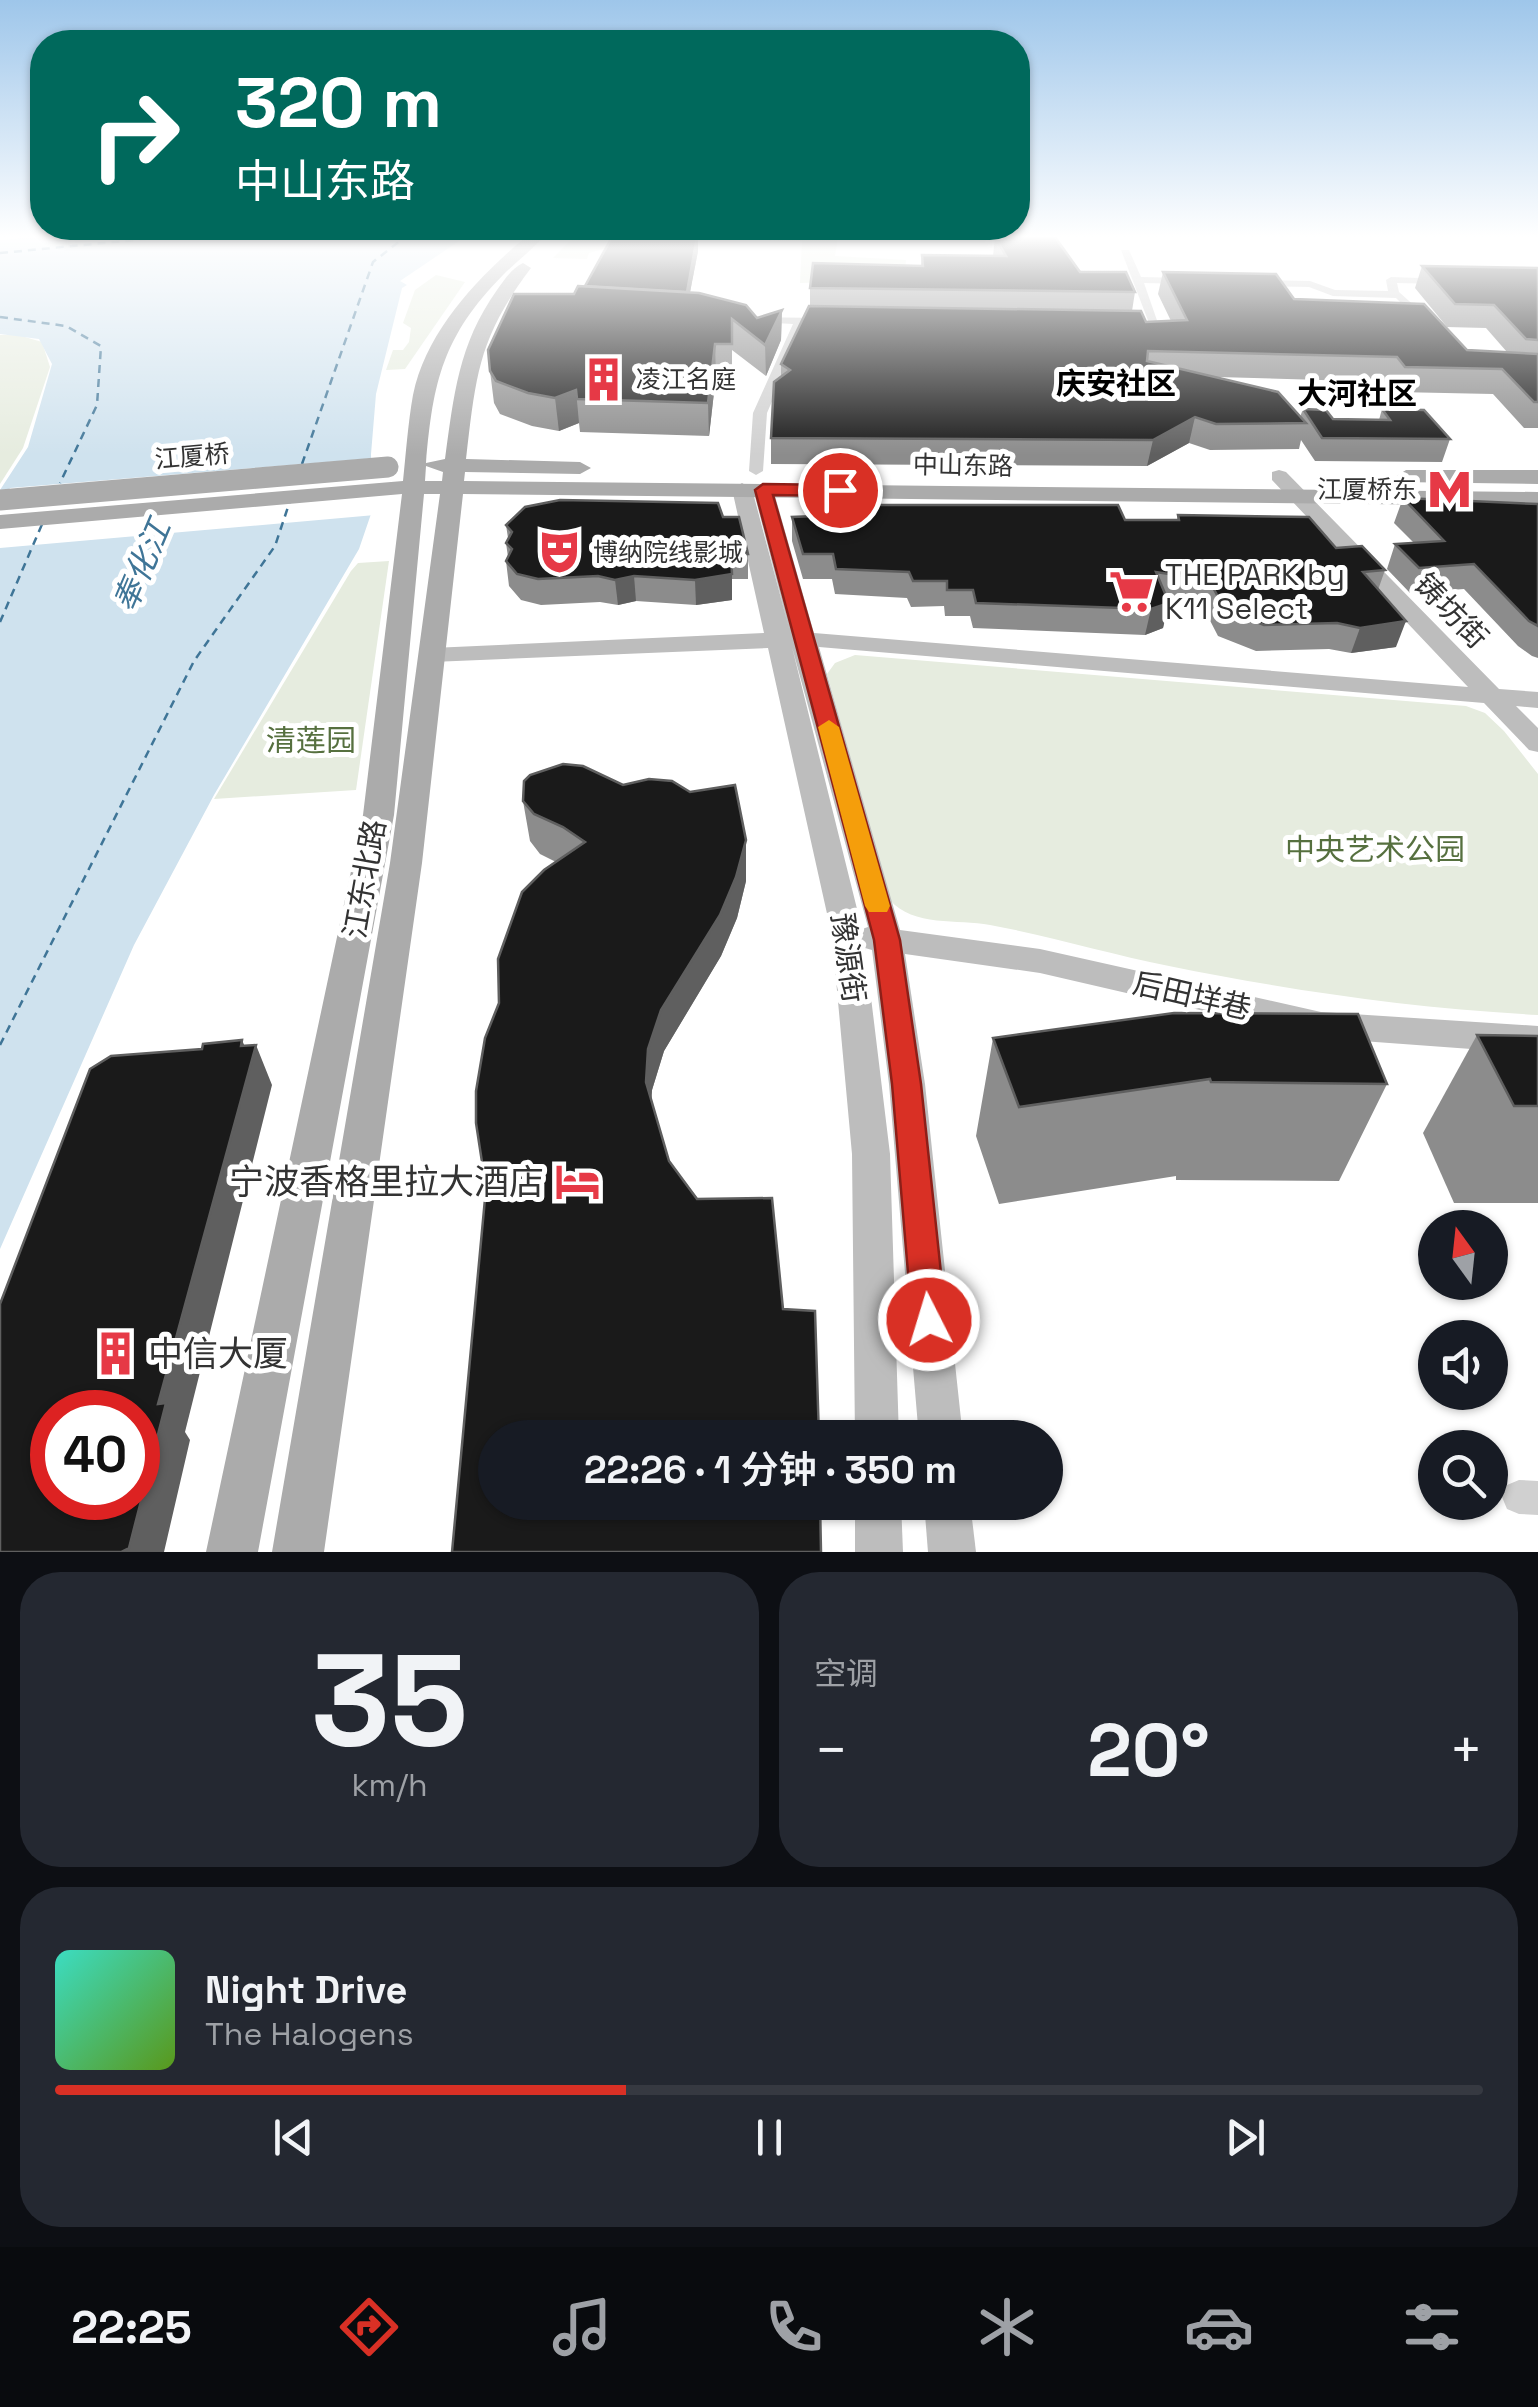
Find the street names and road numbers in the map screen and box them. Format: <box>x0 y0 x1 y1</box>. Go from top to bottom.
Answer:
street label: 江厦桥 <box>153 437 231 475</box>
street label: 中山东路 <box>913 448 1013 482</box>
street label: 铸坊街 <box>1406 565 1497 657</box>
street label: 江东北路 <box>335 816 394 941</box>
street label: 豫源街 <box>823 911 874 1005</box>
street label: 后田垟巷 <box>1129 963 1255 1028</box>

